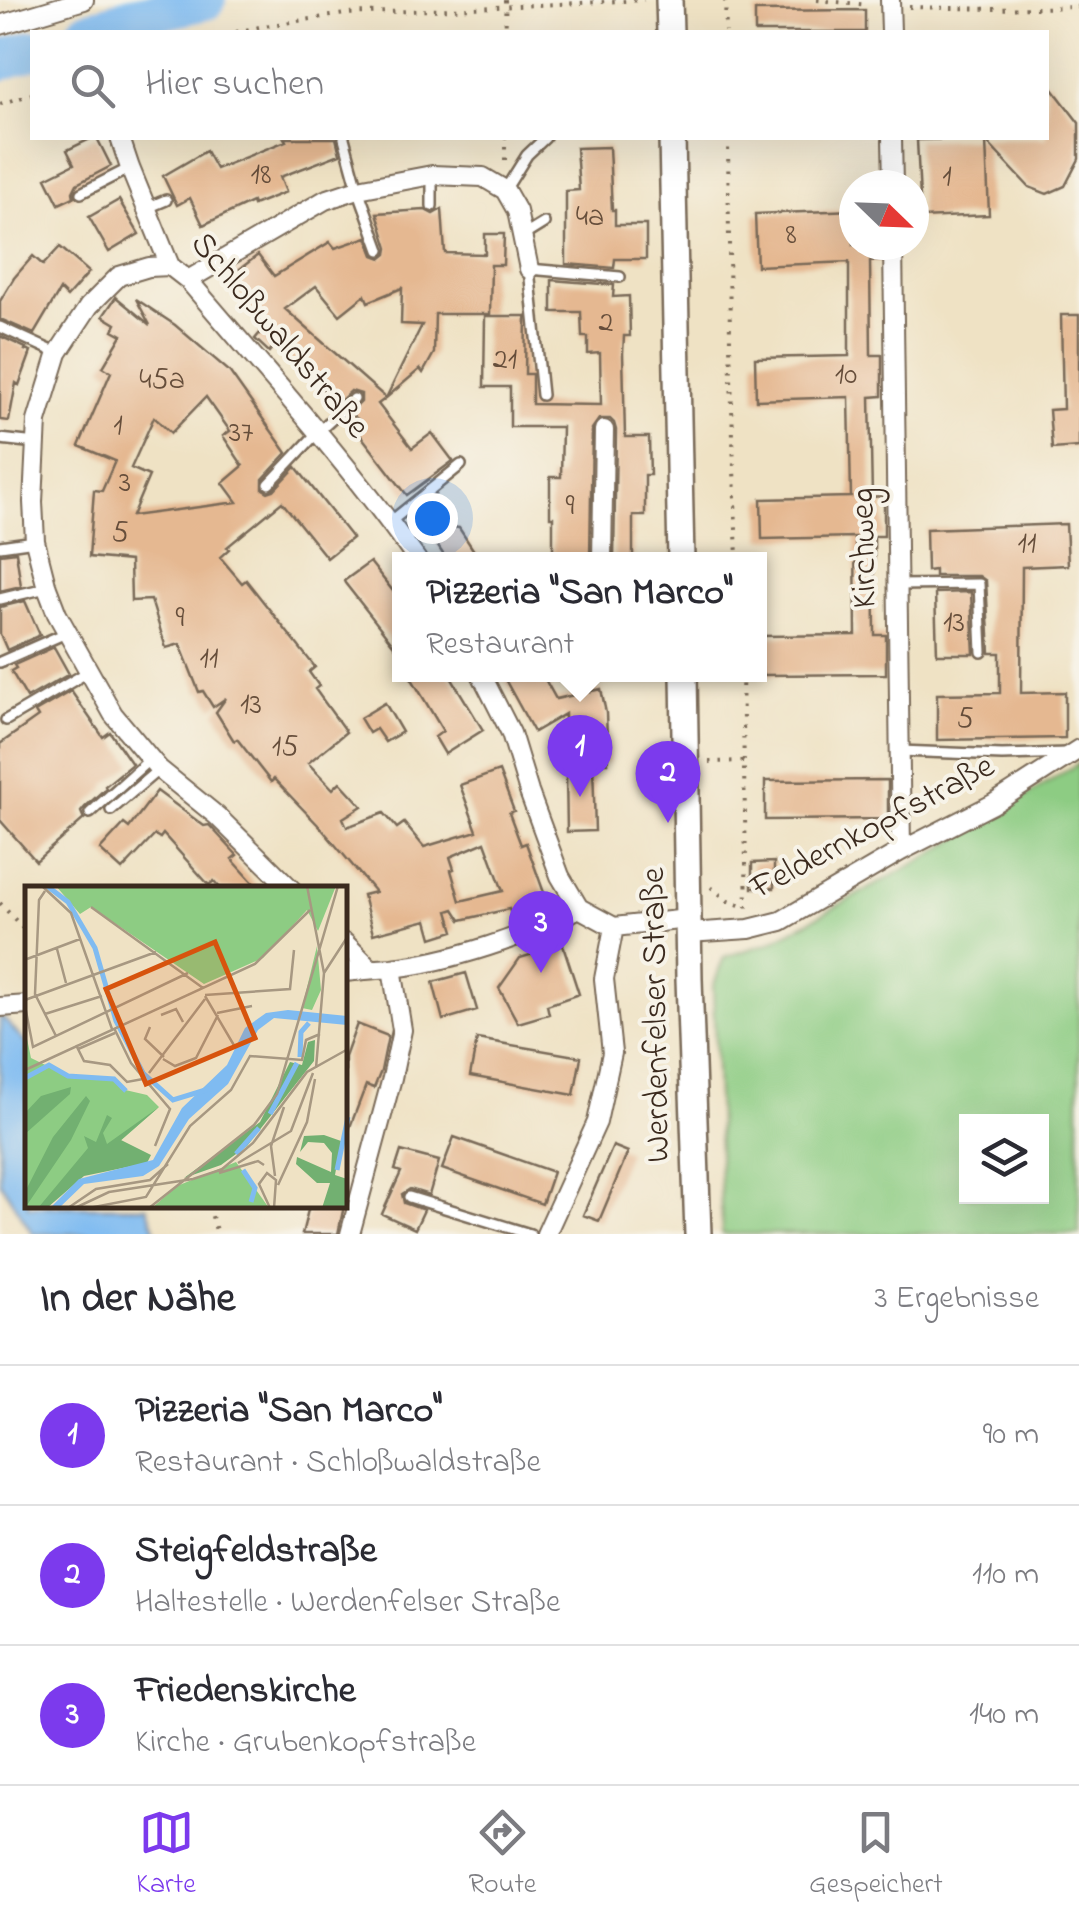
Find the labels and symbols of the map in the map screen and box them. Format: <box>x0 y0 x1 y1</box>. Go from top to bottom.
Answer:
house number: 18 <box>251 154 271 198</box>
house number: 1 <box>942 156 952 200</box>
north arrow <box>839 170 929 260</box>
house number: 4a <box>576 196 604 240</box>
house number: 8 <box>785 214 797 258</box>
street label: Schloßwaldstraße <box>177 221 381 451</box>
house number: 2 <box>599 302 614 346</box>
house number: 21 <box>493 339 517 383</box>
house number: 10 <box>835 354 857 398</box>
house number: 45a <box>139 359 185 403</box>
house number: 1 <box>113 405 123 449</box>
house number: 37 <box>229 412 253 456</box>
house number: 3 <box>119 462 131 506</box>
house number: 9 <box>565 485 575 529</box>
street label: Kirchweg <box>838 487 892 609</box>
your location <box>407 493 458 544</box>
house number: 5 <box>111 512 129 556</box>
house number: 11 <box>1017 523 1037 567</box>
house number: 9 <box>175 597 185 641</box>
house number: 13 <box>943 602 965 646</box>
house number: 11 <box>199 638 219 682</box>
house number: 13 <box>240 684 262 728</box>
house number: 5 <box>956 698 974 742</box>
pin: 1 <box>548 714 612 797</box>
house number: 15 <box>272 726 298 770</box>
pin: 2 <box>636 740 700 823</box>
street label: Feldernkopfstraße <box>741 742 1004 914</box>
street label: Werdenfelser Straße <box>629 867 685 1163</box>
inset map <box>25 886 348 1209</box>
pin: 3 <box>508 890 574 973</box>

